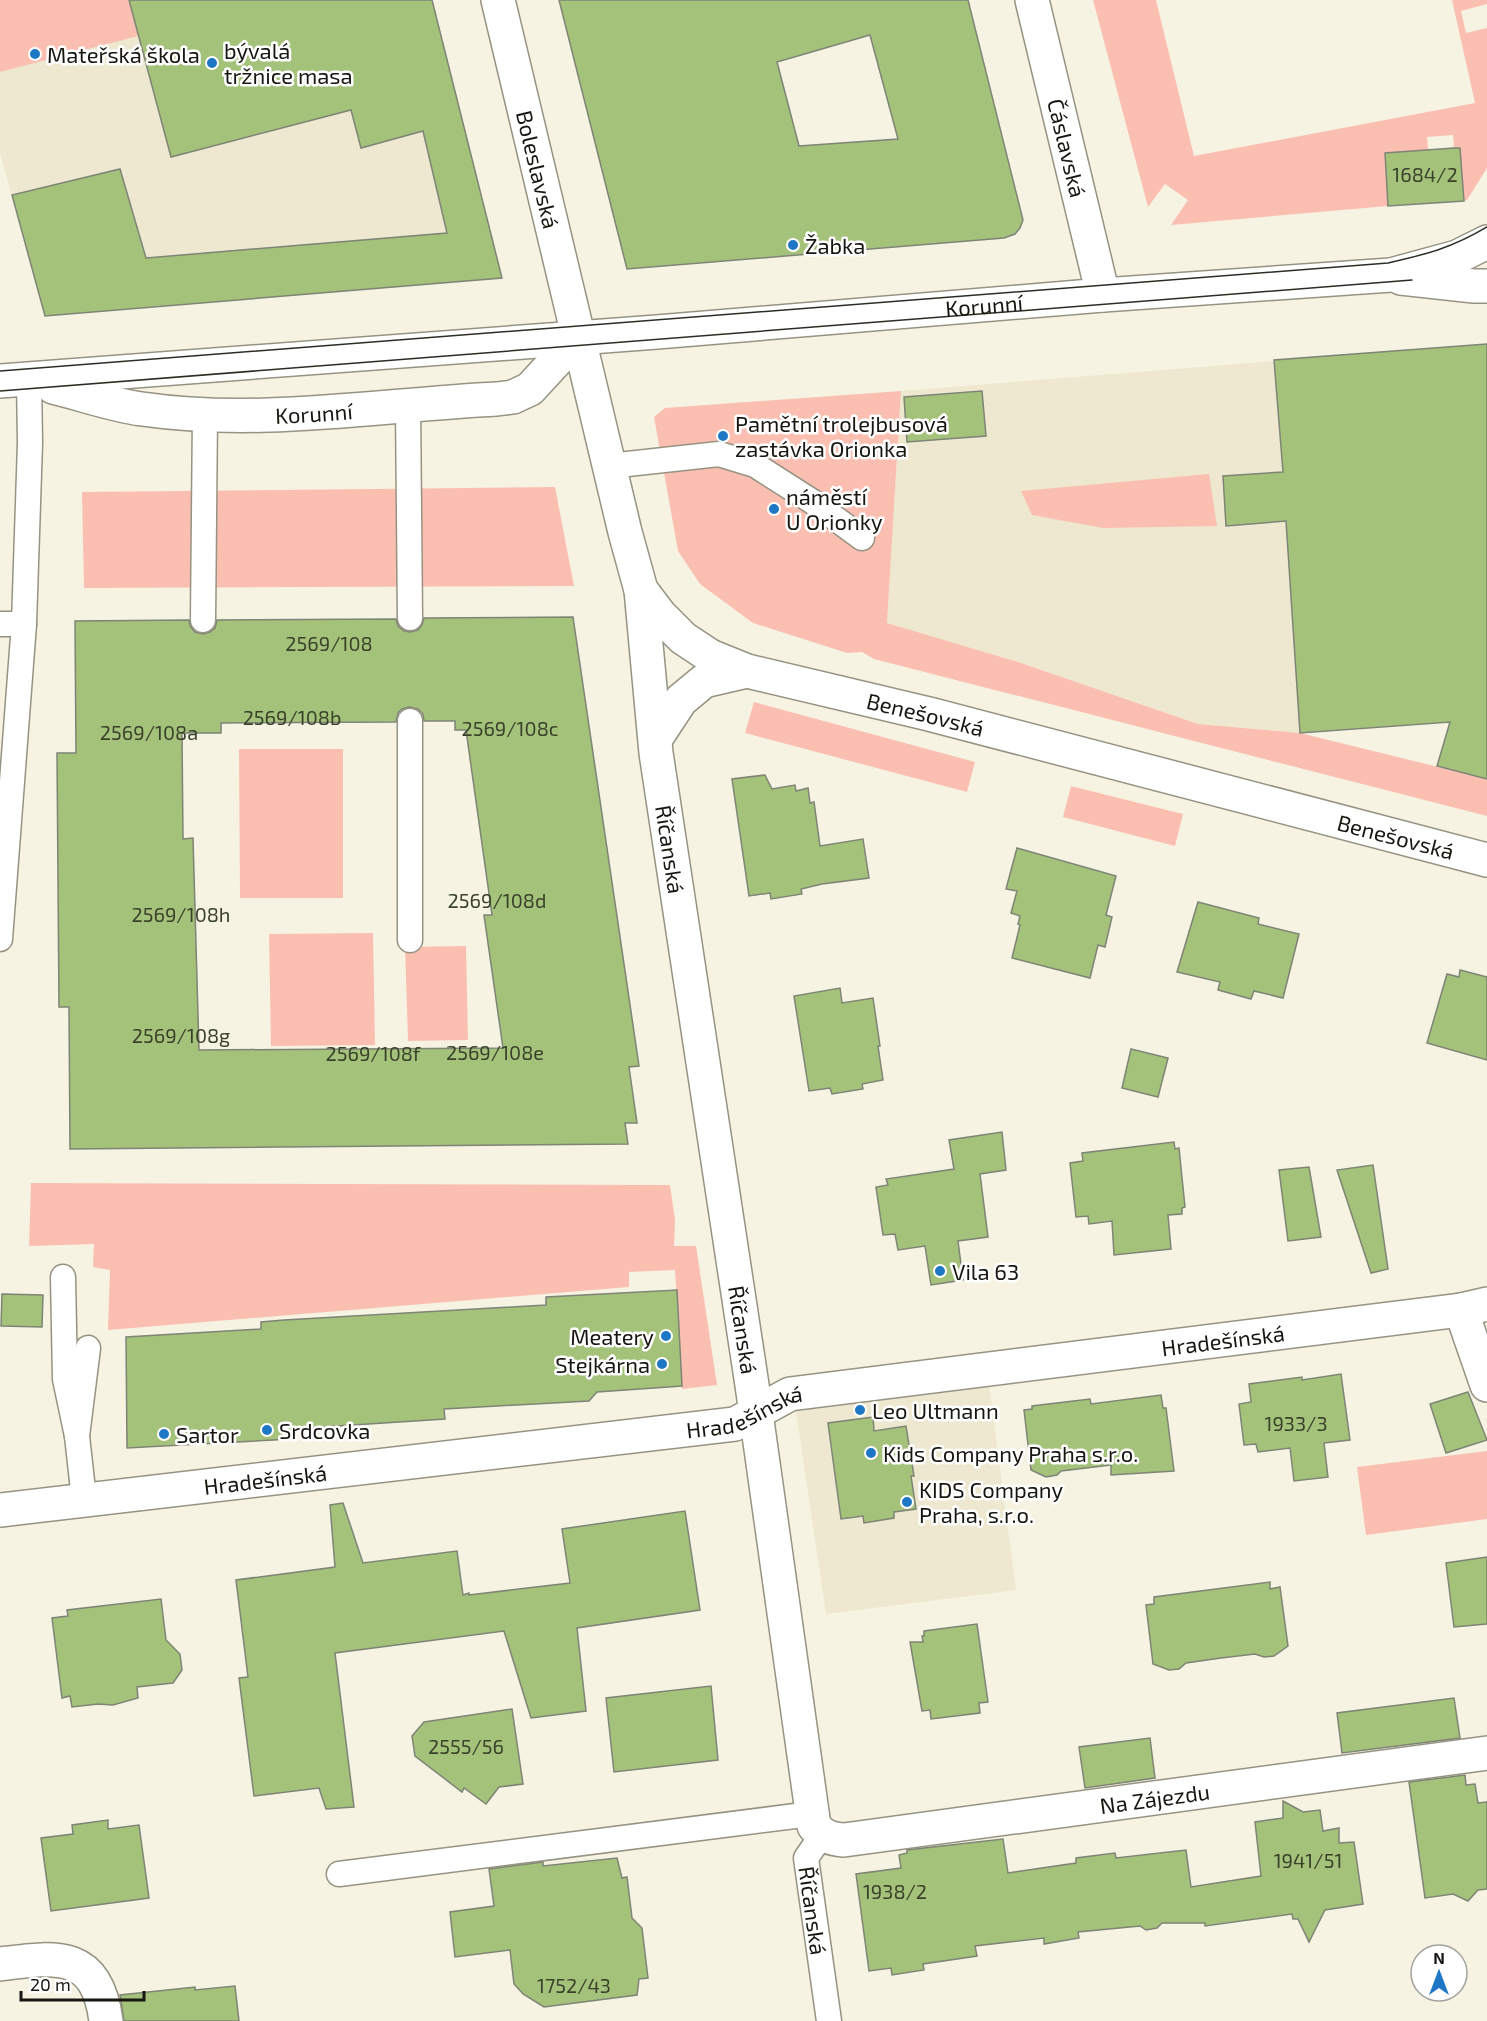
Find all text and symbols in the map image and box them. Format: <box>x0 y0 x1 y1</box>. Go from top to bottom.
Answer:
place label: bývalá tržnice masa <box>224 37 353 88</box>
place label: Mateřská škola <box>47 41 200 67</box>
marker: Mateřská škola <box>28 47 42 61</box>
marker: bývalá tržnice masa <box>205 56 219 70</box>
street label: Čáslavská <box>1043 96 1092 200</box>
street label: Boleslavská <box>512 108 565 231</box>
house number: 1684/2 <box>1392 162 1458 186</box>
place label: Žabka <box>805 232 865 258</box>
marker: Žabka <box>786 238 800 252</box>
street label: Korunní <box>944 289 1025 321</box>
street label: Korunní <box>275 397 355 428</box>
place label: Pamětní trolejbusová zastávka Orionka <box>735 410 948 461</box>
marker: Pamětní trolejbusová zastávka Orionka <box>716 429 730 443</box>
place label: náměstí U Orionky <box>786 483 883 534</box>
marker: náměstí U Orionky <box>767 502 781 516</box>
house number: 2569/108 <box>285 631 373 655</box>
street label: Benešovská <box>864 687 987 741</box>
house number: 2569/108b <box>243 705 341 729</box>
house number: 2569/108c <box>461 716 559 740</box>
house number: 2569/108a <box>100 720 198 744</box>
street label: Říčanská <box>651 803 690 895</box>
street label: Benešovská <box>1335 808 1457 864</box>
house number: 2569/108d <box>448 888 546 912</box>
house number: 2569/108h <box>132 902 230 926</box>
house number: 2569/108g <box>132 1023 230 1047</box>
house number: 2569/108e <box>446 1040 544 1064</box>
house number: 2569/108f <box>326 1041 421 1065</box>
place label: Vila 63 <box>952 1258 1019 1284</box>
marker: Vila 63 <box>933 1264 947 1278</box>
street label: Říčanská <box>724 1284 763 1376</box>
street label: Hradešínská <box>1160 1319 1286 1360</box>
place label: Meatery <box>570 1323 654 1349</box>
marker: Meatery <box>659 1329 673 1343</box>
place label: Stejkárna <box>555 1351 650 1378</box>
marker: Stejkárna <box>655 1357 669 1371</box>
street label: Hradešínská <box>685 1380 804 1443</box>
place label: Leo Ultmann <box>872 1397 999 1423</box>
marker: Leo Ultmann <box>853 1403 867 1417</box>
house number: 1933/3 <box>1264 1411 1328 1435</box>
place label: Srdcovka <box>279 1417 370 1443</box>
place label: Sartor <box>176 1421 239 1447</box>
marker: Srdcovka <box>260 1423 274 1437</box>
marker: Sartor <box>157 1427 171 1441</box>
place label: Kids Company Praha s.r.o. <box>883 1440 1138 1466</box>
marker: Kids Company Praha s.r.o. <box>864 1446 878 1460</box>
street label: Hradešínská <box>202 1459 328 1499</box>
place label: KIDS Company Praha, s.r.o. <box>919 1476 1064 1527</box>
marker: KIDS Company Praha, s.r.o. <box>900 1495 914 1509</box>
house number: 2555/56 <box>428 1734 504 1758</box>
street label: Na Zájezdu <box>1098 1778 1211 1818</box>
house number: 1941/51 <box>1274 1848 1342 1872</box>
street label: Říčanská <box>794 1864 833 1956</box>
house number: 1938/2 <box>863 1879 927 1903</box>
north arrow <box>1409 1943 1469 2003</box>
text: N <box>1433 1948 1445 1967</box>
scale bar <box>21 1964 144 2002</box>
text: 20 m <box>30 1973 71 1995</box>
house number: 1752/43 <box>537 1973 611 1997</box>

